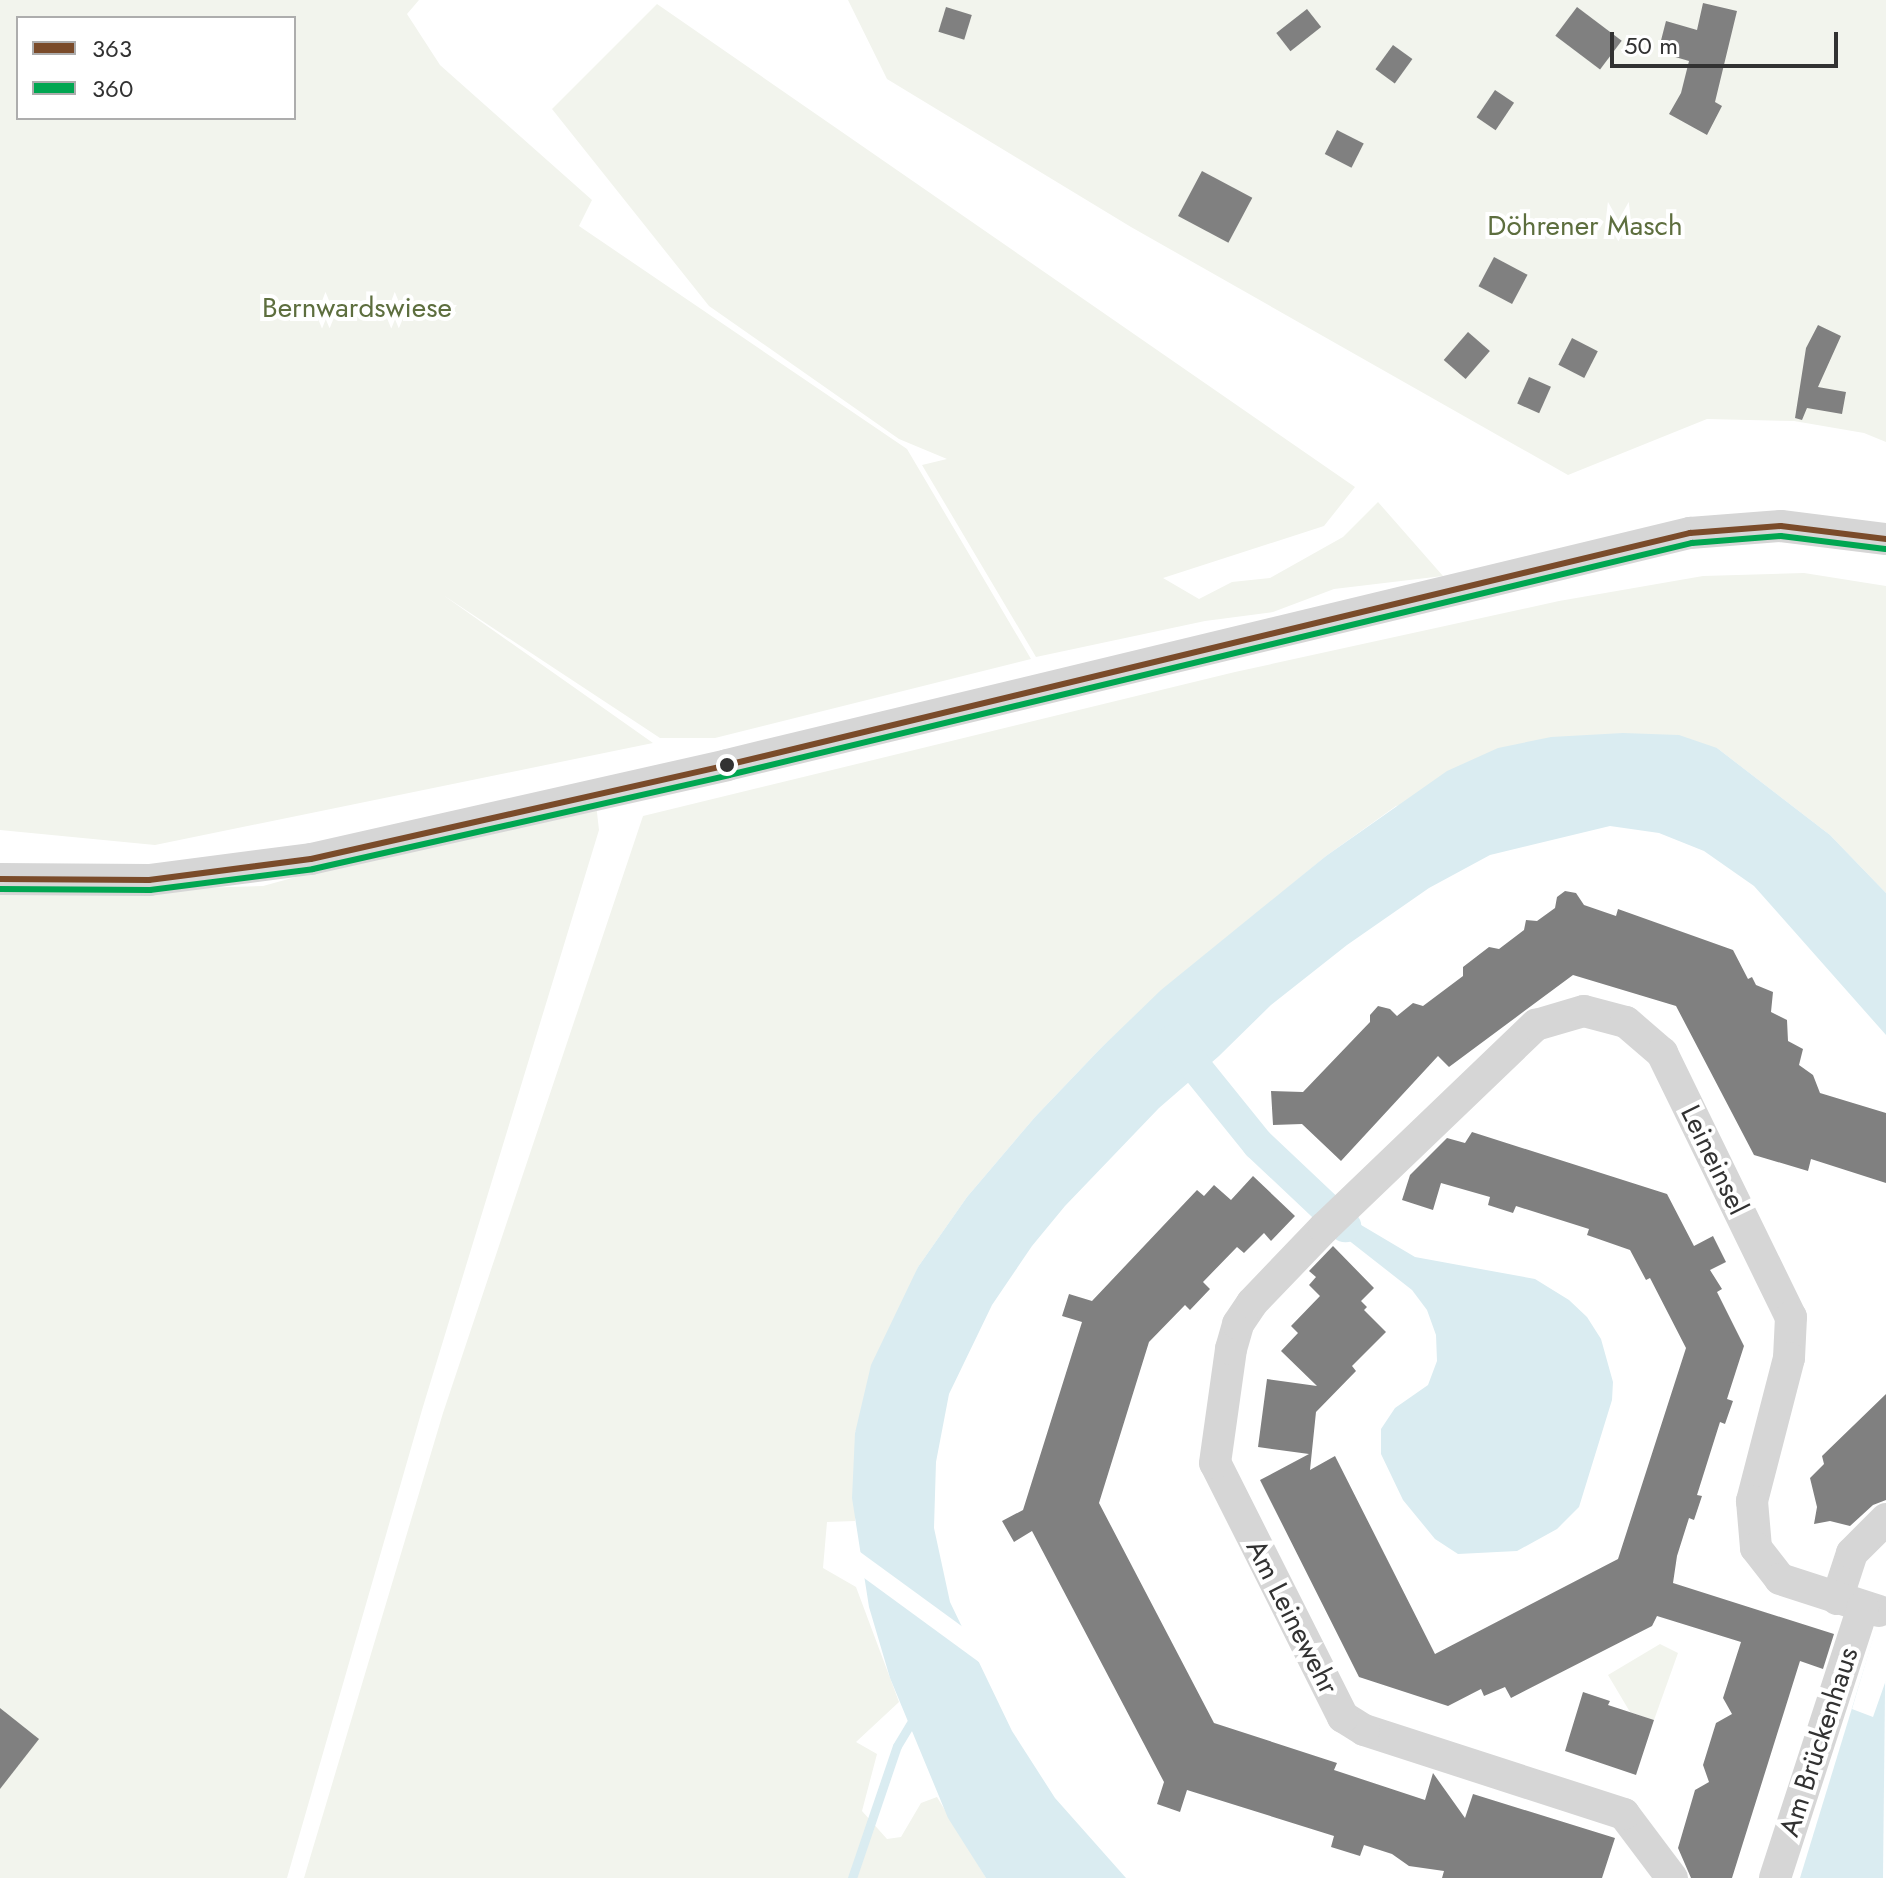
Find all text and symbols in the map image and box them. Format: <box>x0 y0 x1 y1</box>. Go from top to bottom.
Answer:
legend <box>16 16 296 120</box>
scale bar <box>1614 16 1842 66</box>
text: 50 m <box>1624 28 1678 63</box>
text: 363 <box>92 31 132 66</box>
text: 360 <box>92 71 133 106</box>
park label: Döhrener Masch <box>1487 209 1683 243</box>
park label: Bernwardswiese <box>262 291 452 325</box>
unlabelled marker <box>719 757 735 773</box>
street label: Leineinsel <box>1673 1100 1755 1220</box>
street label: Am Leinewehr <box>1239 1534 1345 1700</box>
street label: Am Brückenhaus <box>1773 1643 1865 1841</box>

